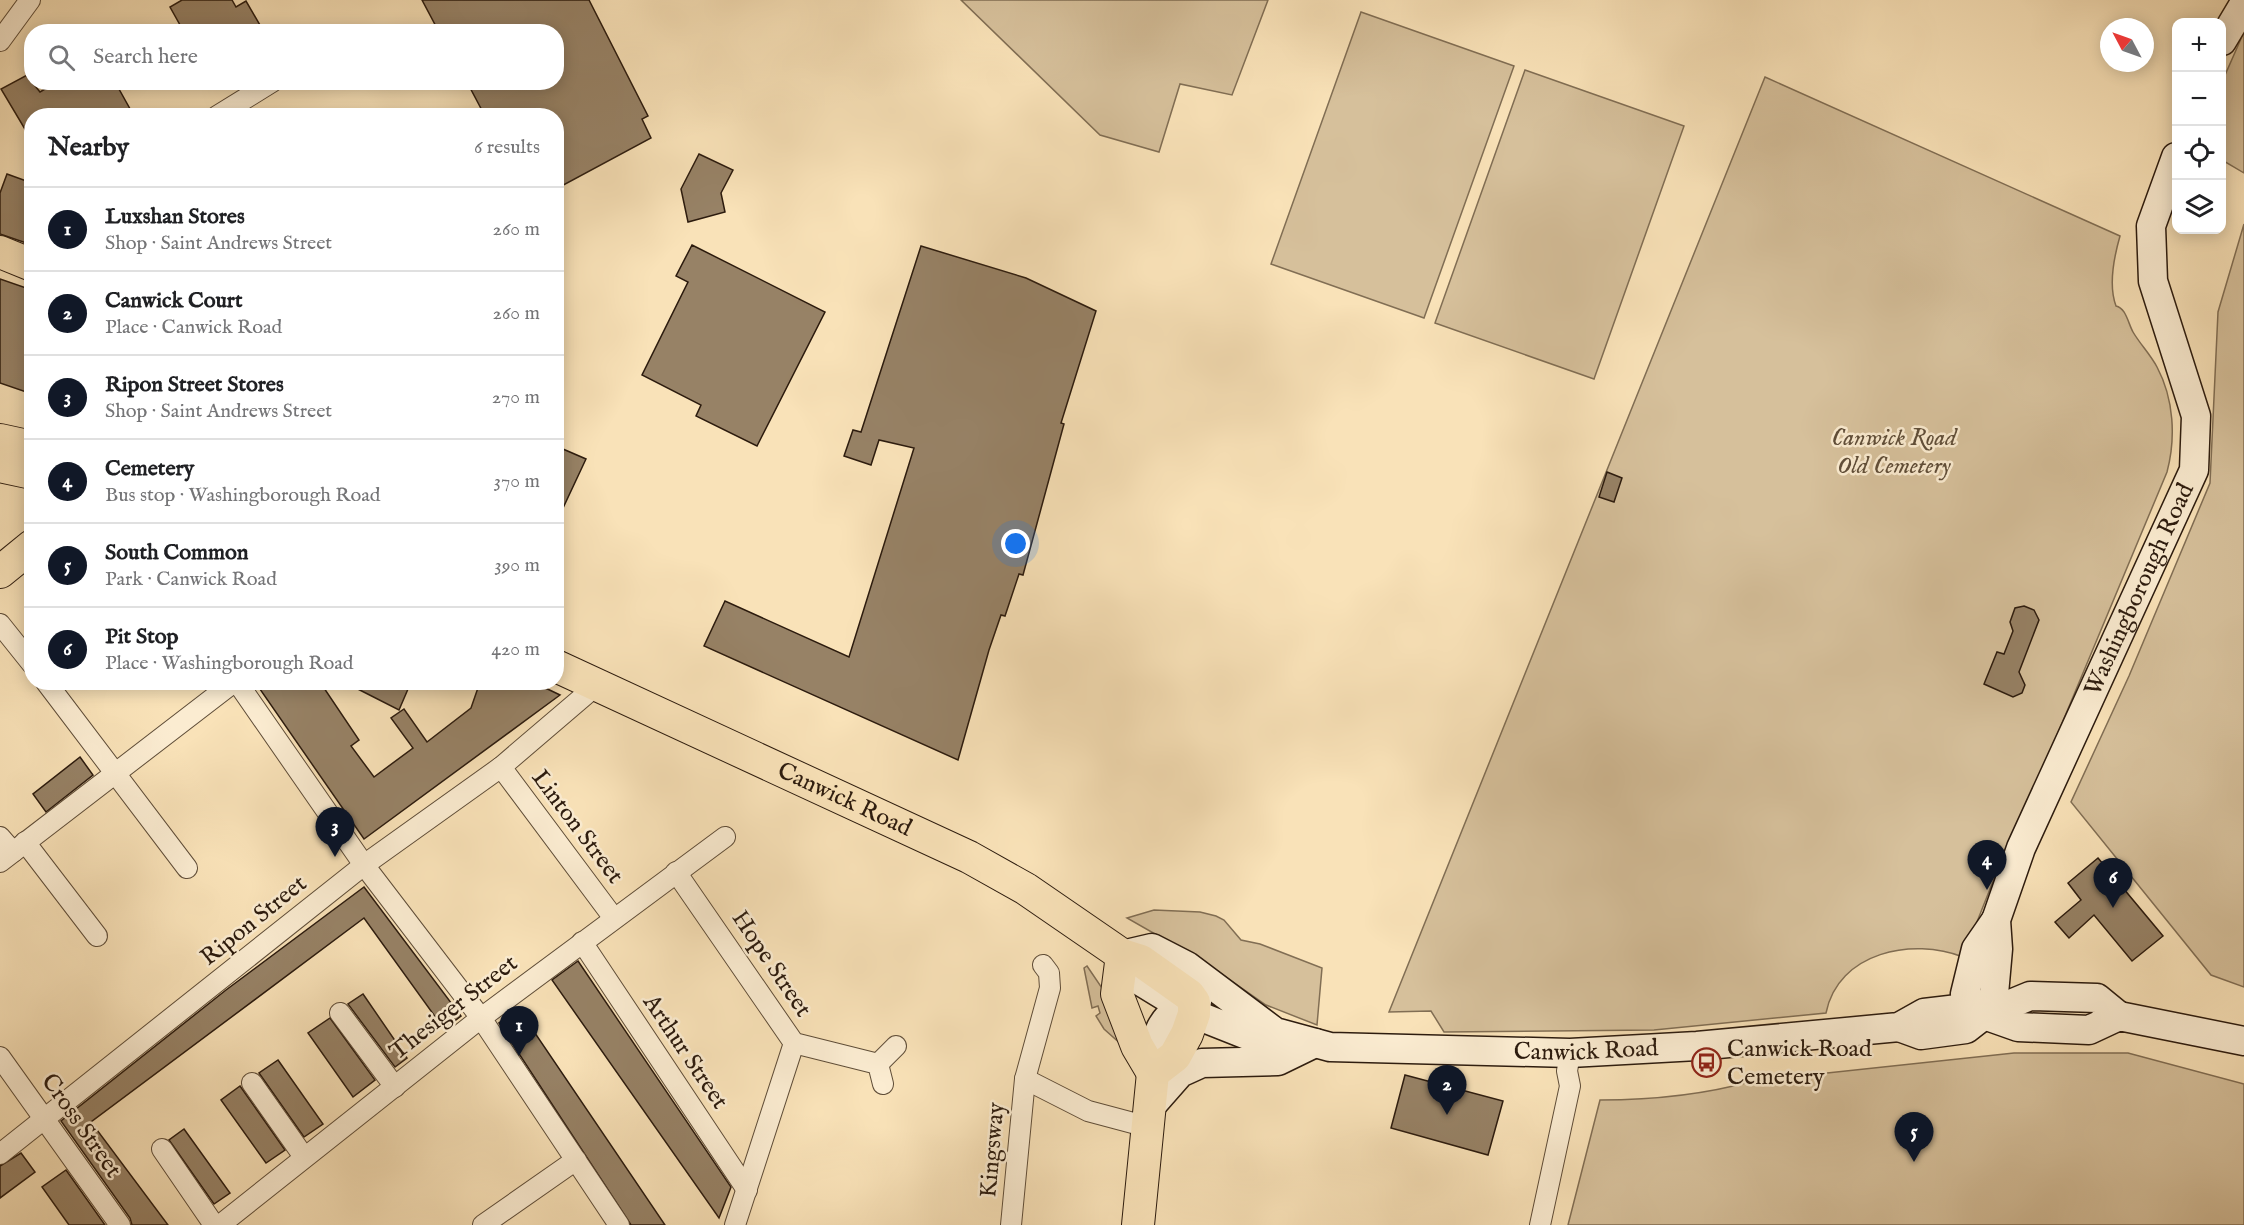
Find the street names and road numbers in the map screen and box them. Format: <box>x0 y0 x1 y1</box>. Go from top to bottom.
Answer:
street label: Washingborough Road <box>2077 478 2201 701</box>
street label: Canwick Road <box>772 755 917 844</box>
street label: Linton Street <box>524 764 630 890</box>
street label: Ripon Street <box>195 869 313 973</box>
street label: Hope Street <box>724 905 818 1023</box>
street label: Thesiger Street <box>384 948 524 1068</box>
street label: Arthur Street <box>635 988 735 1115</box>
street label: Canwick Road <box>1513 1033 1659 1069</box>
street label: Cross Street <box>34 1068 128 1184</box>
street label: Kingsway <box>973 1101 1013 1199</box>

